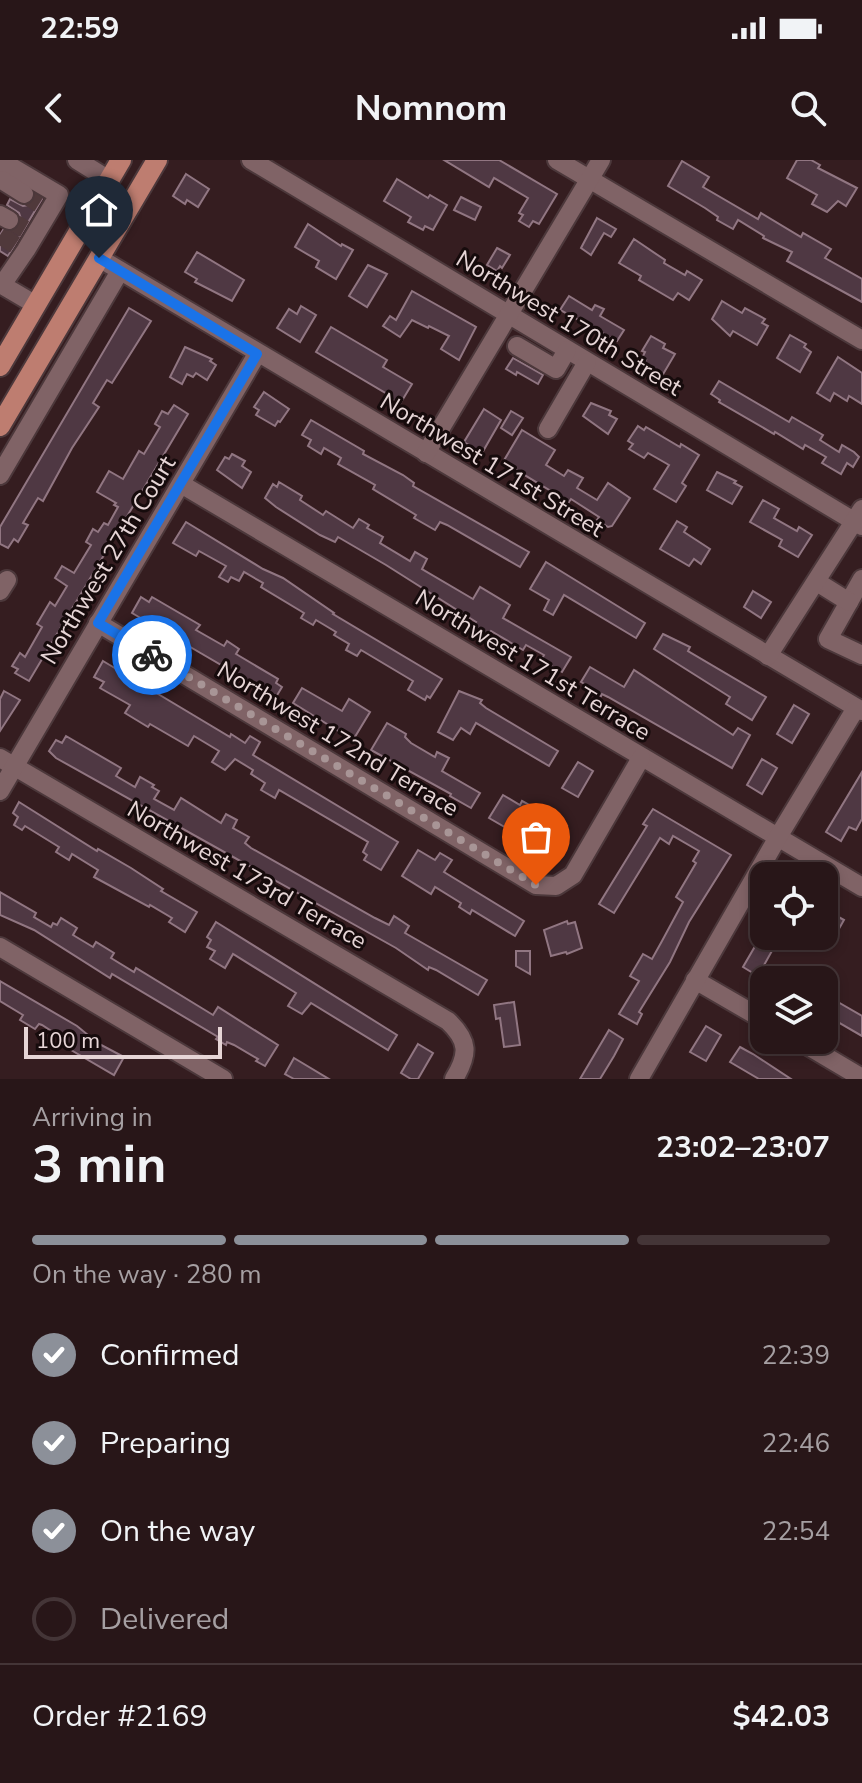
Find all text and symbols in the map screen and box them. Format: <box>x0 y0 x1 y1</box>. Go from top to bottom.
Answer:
text: 22:59 <box>40 8 119 49</box>
text: Nomnom <box>355 84 507 133</box>
icon: back <box>32 86 76 130</box>
icon: search <box>786 86 830 130</box>
pin <box>65 176 133 258</box>
icon: home <box>77 188 121 232</box>
street label: Northwest 170th Street <box>450 243 688 403</box>
street label: Northwest 171st Street <box>374 385 610 545</box>
street label: Northwest 27th Court <box>33 449 183 670</box>
street label: Northwest 171st Terrace <box>409 582 657 748</box>
courier <box>112 615 192 695</box>
icon: bike <box>130 633 174 677</box>
street label: Northwest 172nd Terrace <box>211 654 465 824</box>
street label: Northwest 173rd Terrace <box>121 793 373 957</box>
pin <box>502 803 570 885</box>
icon: bag <box>514 815 558 859</box>
map controls <box>750 862 838 1054</box>
button: locate <box>750 862 838 950</box>
button: layers <box>750 966 838 1054</box>
scale bar <box>24 1023 222 1059</box>
text: 100 m <box>36 1026 100 1056</box>
text: Arriving in <box>32 1100 153 1135</box>
text: 23:02–23:07 <box>656 1127 830 1168</box>
text: 3 min <box>32 1129 167 1200</box>
text: On the way · 280 m <box>32 1257 261 1292</box>
icon: check <box>32 1333 76 1377</box>
text: Confirmed <box>100 1335 240 1376</box>
text: 22:39 <box>762 1338 830 1373</box>
icon: check <box>32 1421 76 1465</box>
text: Preparing <box>100 1423 231 1464</box>
text: 22:46 <box>762 1426 830 1461</box>
icon: check <box>32 1509 76 1553</box>
text: On the way <box>100 1511 255 1552</box>
text: 22:54 <box>762 1514 830 1549</box>
text: Delivered <box>100 1599 229 1640</box>
text: Order #2169 <box>32 1696 207 1737</box>
text: $42.03 <box>733 1696 830 1737</box>

